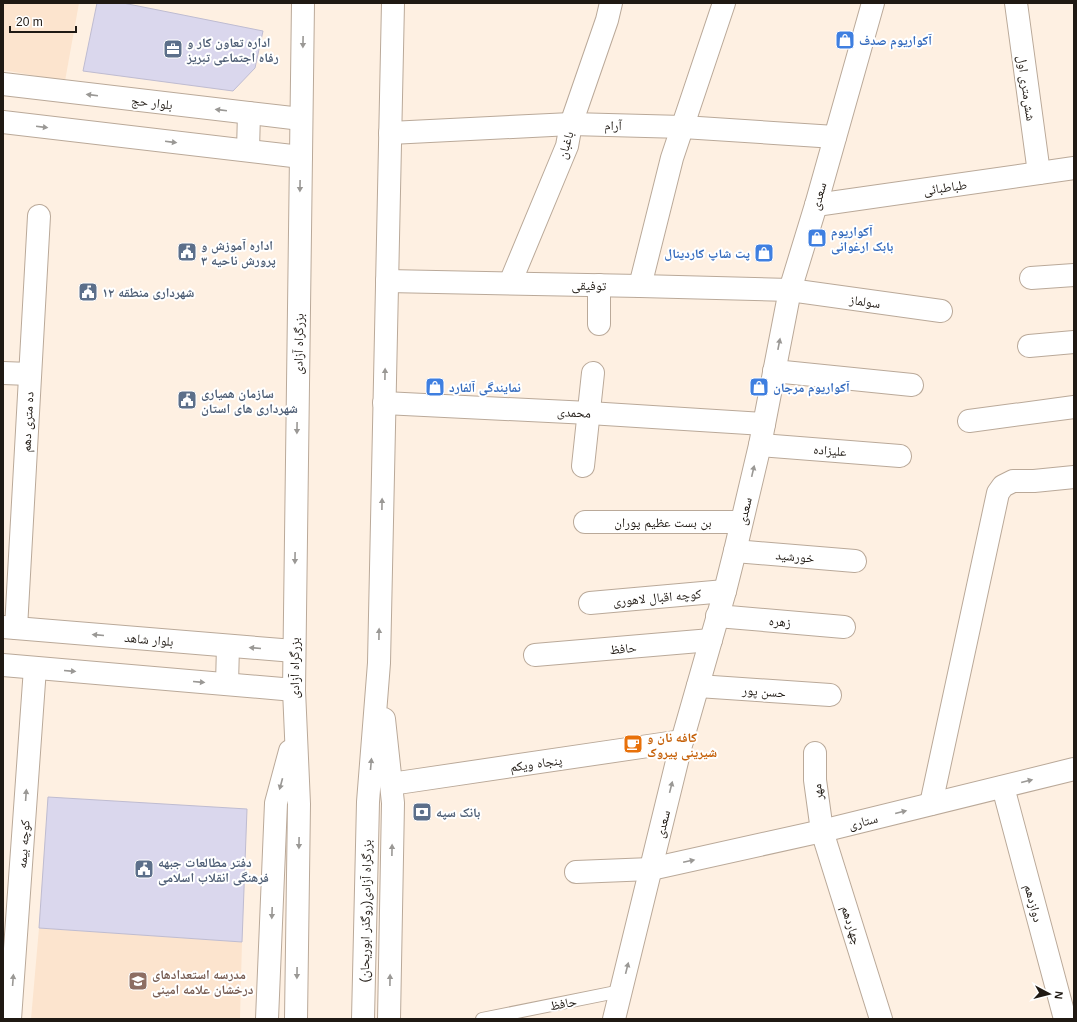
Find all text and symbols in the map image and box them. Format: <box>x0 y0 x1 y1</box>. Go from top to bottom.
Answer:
scale bar <box>10 8 76 34</box>
text: 20 m <box>16 15 43 29</box>
shop icon: آکواریوم صدف <box>834 29 856 51</box>
place label: آکواریوم صدف <box>859 33 932 50</box>
place label: اداره تعاون کار و رفاه اجتماعی تبریز <box>186 35 279 66</box>
one-way arrow <box>300 36 306 49</box>
office icon: اداره تعاون کار و رفاه اجتماعی تبریز <box>162 38 184 60</box>
street label: شش‌متری اول <box>1013 54 1039 122</box>
one-way arrow <box>86 91 98 98</box>
street label: بلوار حج <box>130 93 173 114</box>
one-way arrow <box>215 107 227 113</box>
street label: آرام <box>604 118 623 134</box>
one-way arrow <box>36 123 48 130</box>
street label: باغبان <box>554 130 578 161</box>
one-way arrow <box>165 138 177 145</box>
street label: طباطبائی <box>922 177 968 199</box>
one-way arrow <box>297 180 303 193</box>
street label: سعدی <box>807 181 831 212</box>
place label: آکواریوم بابک ارغوانی <box>831 224 894 255</box>
shop icon: آکواریوم بابک ارغوانی <box>806 227 828 249</box>
place label: اداره آموزش و پرورش ناحیه ۳ <box>201 238 276 269</box>
public building icon: اداره آموزش و پرورش ناحیه ۳ <box>176 241 198 263</box>
shop icon: پت شاپ کاردینال <box>753 242 775 264</box>
place label: پت شاپ کاردینال <box>664 246 750 262</box>
street label: توفیقی <box>572 278 607 294</box>
public building icon: شهرداری منطقه ۱۲ <box>77 281 99 303</box>
place label: شهرداری منطقه ۱۲ <box>102 285 194 300</box>
street label: سولماز <box>847 292 881 312</box>
street label: بزرگراه آزادی <box>290 313 308 375</box>
one-way arrow <box>777 338 783 350</box>
one-way arrow <box>382 367 388 380</box>
shop icon: نمایندگی آلفارد <box>424 376 446 398</box>
shop icon: آکواریوم مرجان <box>748 376 770 398</box>
place label: نمایندگی آلفارد <box>449 380 521 396</box>
place label: آکواریوم مرجان <box>773 380 850 397</box>
place label: سازمان همیاری شهرداری های استان <box>201 386 298 416</box>
public building icon: سازمان همیاری شهرداری های استان <box>176 389 198 411</box>
street label: ده متری دهم <box>18 391 38 453</box>
street label: محمدی <box>556 404 591 422</box>
one-way arrow <box>294 422 300 435</box>
street label: علیزاده <box>813 442 848 460</box>
one-way arrow <box>751 465 757 478</box>
street label: سعدی <box>734 496 756 527</box>
one-way arrow <box>379 497 385 510</box>
street label: بن بست عظیم پوران <box>614 515 712 531</box>
street label: خورشید <box>775 547 815 567</box>
one-way arrow <box>292 552 299 564</box>
street label: کوچه اقبال لاهوری <box>612 586 703 610</box>
street label: زهره <box>768 613 792 631</box>
one-way arrow <box>376 627 382 640</box>
street label: بلوار شاهد <box>124 630 174 650</box>
one-way arrow <box>92 632 104 638</box>
street label: بزرگراه آزادی <box>287 637 303 699</box>
street label: حافظ <box>609 640 637 657</box>
one-way arrow <box>249 644 261 651</box>
one-way arrow <box>64 667 76 674</box>
one-way arrow <box>193 678 205 685</box>
street label: حسن پور <box>741 682 786 702</box>
place label: کافه نان و شیرینی پیروک <box>647 730 717 761</box>
cafe icon: کافه نان و شیرینی پیروک <box>622 733 644 755</box>
street label: پنجاه ویکم <box>509 752 563 776</box>
one-way arrow <box>367 758 374 770</box>
one-way arrow <box>278 777 284 790</box>
one-way arrow <box>1021 777 1033 783</box>
one-way arrow <box>668 781 674 793</box>
street label: مهر <box>809 783 827 802</box>
one-way arrow <box>23 789 30 801</box>
bank icon: بانک سپه <box>411 801 433 823</box>
place label: بانک سپه <box>436 805 481 821</box>
one-way arrow <box>895 808 907 814</box>
street label: سعدی <box>652 809 674 840</box>
street label: ستاری <box>847 811 880 833</box>
street label: کوچه بیمه <box>14 819 34 869</box>
one-way arrow <box>296 837 302 850</box>
street label: بزرگراه آزادی(روگذر ابوریحان) <box>357 839 375 983</box>
one-way arrow <box>389 843 395 856</box>
place label: دفتر مطالعات جبهه فرهنگی انقلاب اسلامی <box>158 855 269 886</box>
one-way arrow <box>683 857 695 863</box>
public building icon: دفتر مطالعات جبهه فرهنگی انقلاب اسلامی <box>133 858 155 880</box>
street label: دوازدهم <box>1020 883 1046 924</box>
street label: چهاردهم <box>837 904 865 947</box>
one-way arrow <box>269 907 275 920</box>
one-way arrow <box>624 961 630 973</box>
place label: مدرسه استعدادهای درخشان علامه امینی <box>152 967 254 998</box>
one-way arrow <box>294 967 300 980</box>
school or university icon: مدرسه استعدادهای درخشان علامه امینی <box>127 970 149 992</box>
one-way arrow <box>10 974 17 986</box>
one-way arrow <box>386 974 393 986</box>
north arrow <box>1029 974 1069 1014</box>
text: N <box>1052 991 1065 1000</box>
street label: حافظ <box>548 994 578 1013</box>

